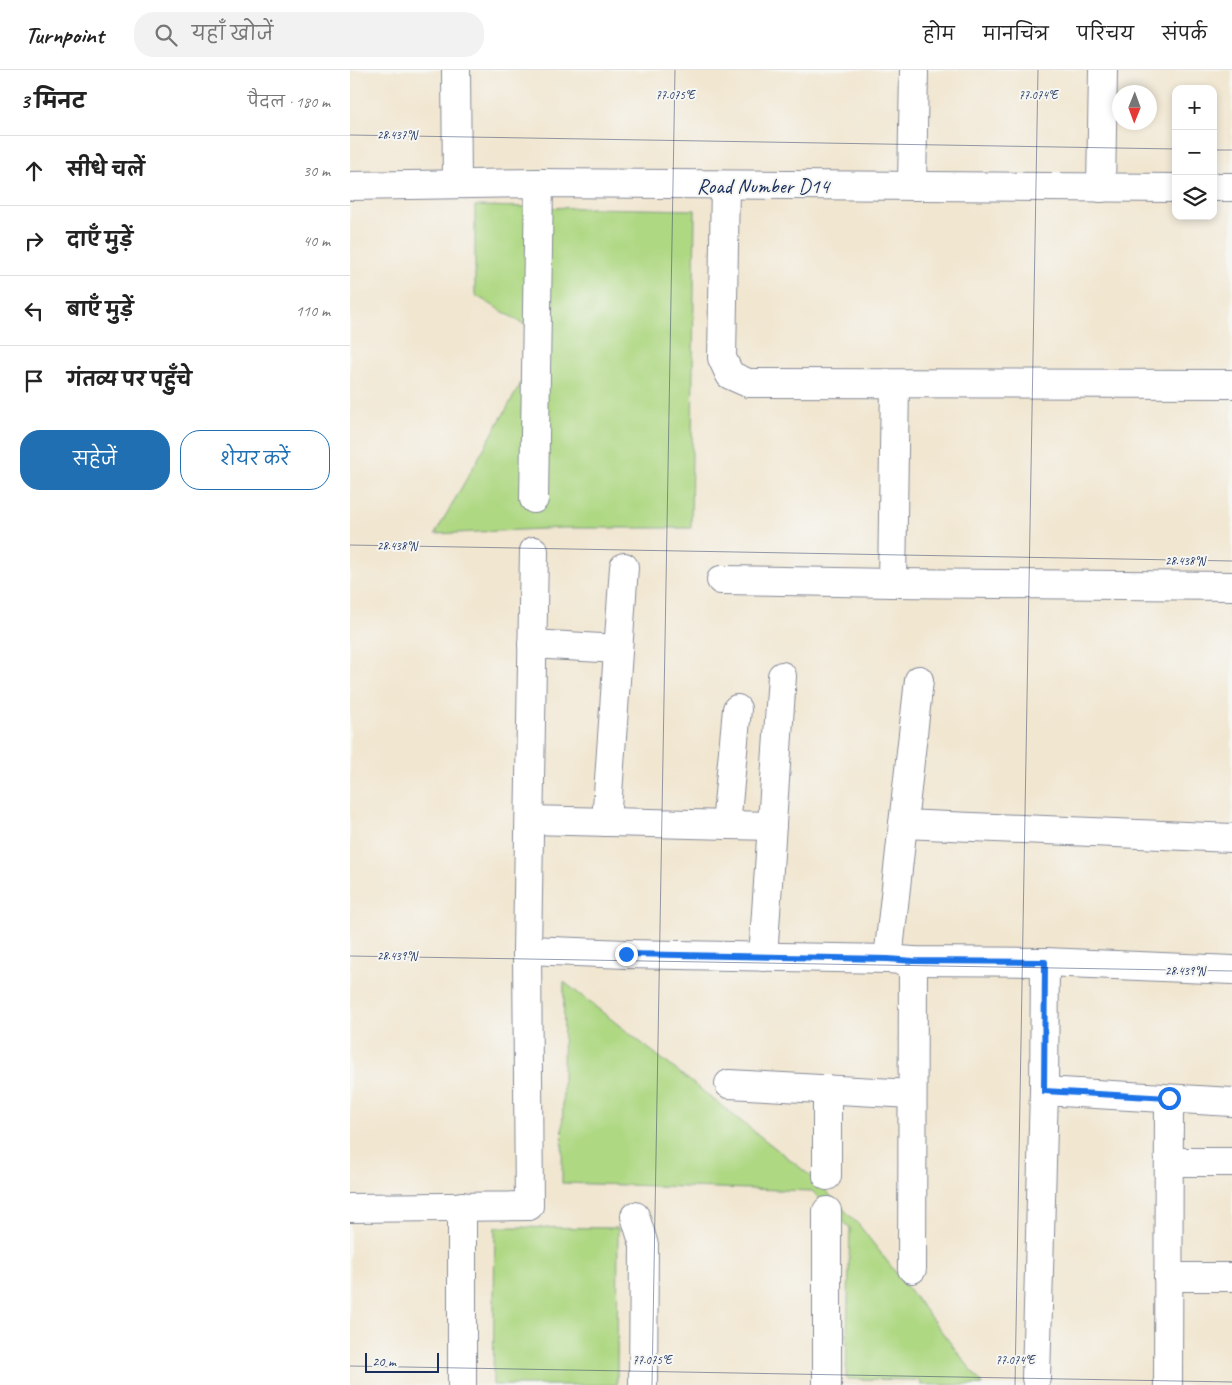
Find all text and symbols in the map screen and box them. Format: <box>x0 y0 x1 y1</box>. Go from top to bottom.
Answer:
search box <box>134 12 484 57</box>
text: Turnpoint <box>25 20 104 50</box>
icon: search <box>152 21 180 49</box>
text: यहाँ खोजें <box>192 22 273 46</box>
text: होम <box>923 23 955 45</box>
text: मानचित्र <box>983 23 1049 45</box>
text: परिचय <box>1077 23 1134 45</box>
text: संपर्क <box>1162 23 1207 45</box>
north arrow <box>1112 85 1157 130</box>
map controls <box>1172 85 1217 220</box>
button: + <box>1172 85 1217 130</box>
text: 77.075°E <box>655 87 696 103</box>
text: 77.074°E <box>1018 87 1059 103</box>
text: 3 मिनट <box>20 88 86 114</box>
text: पैदल · 180 m <box>248 92 330 112</box>
text: 28.437°N <box>377 127 419 143</box>
button: − <box>1172 130 1217 175</box>
icon: ahead <box>20 157 48 185</box>
text: सीधे चलें <box>67 158 145 182</box>
text: 30 m <box>303 161 330 181</box>
street label: Road Number D14 <box>697 173 832 199</box>
button: layers <box>1172 175 1217 220</box>
icon: right <box>20 227 48 255</box>
text: दाएँ मुड़ें <box>67 228 133 252</box>
text: 40 m <box>303 231 330 251</box>
icon: left <box>20 297 48 325</box>
text: बाएँ मुड़ें <box>67 298 133 322</box>
text: 110 m <box>296 301 330 321</box>
icon: arrive <box>20 367 48 395</box>
text: गंतव्य पर पहुँचे <box>67 368 192 392</box>
button: सहेजें <box>20 430 170 490</box>
button: शेयर करें <box>180 430 330 490</box>
text: 28.438°N <box>377 538 419 554</box>
text: 28.438°N <box>1165 553 1207 569</box>
route end <box>615 943 638 966</box>
text: 28.439°N <box>377 948 419 964</box>
text: 28.439°N <box>1165 963 1207 979</box>
route start <box>1158 1087 1181 1110</box>
scale bar <box>365 1350 439 1373</box>
text: 77.075°E <box>632 1352 673 1368</box>
text: 77.074°E <box>995 1352 1036 1368</box>
text: 20 m <box>372 1353 396 1370</box>

